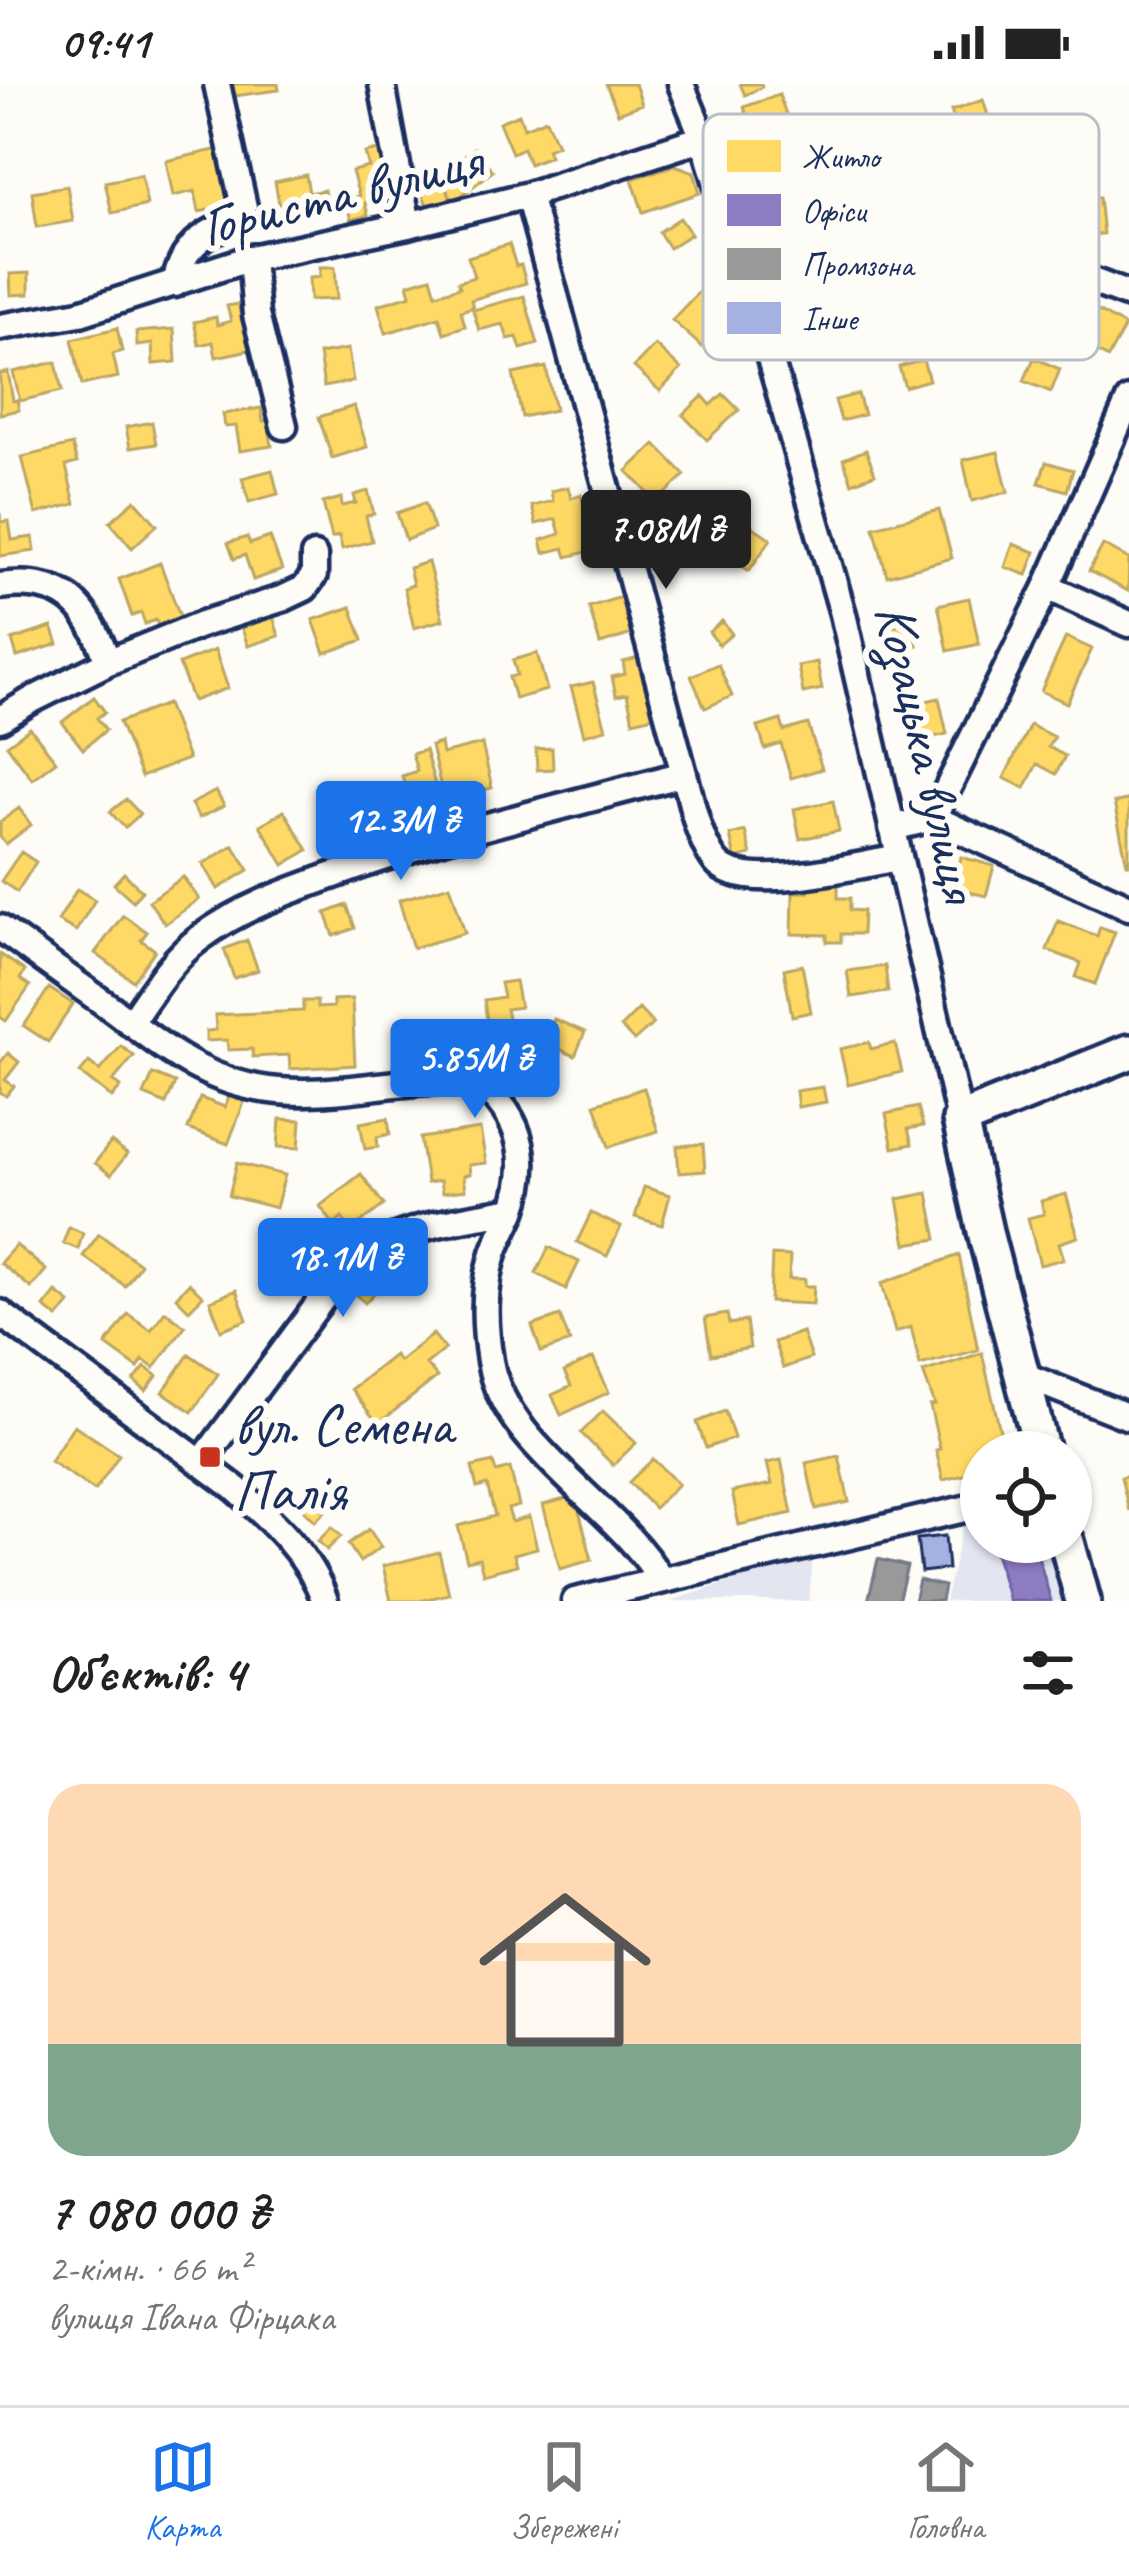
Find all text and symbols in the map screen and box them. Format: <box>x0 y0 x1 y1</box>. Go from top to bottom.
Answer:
text: 09:41 <box>60 14 149 71</box>
legend <box>703 114 1099 360</box>
street label: Гориста вулиця <box>193 122 493 263</box>
text: Житло <box>802 136 883 178</box>
text: Офіси <box>802 190 868 232</box>
text: Промзона <box>802 244 916 286</box>
text: Інше <box>802 298 860 340</box>
pin: 7.08M ₴ <box>555 490 777 592</box>
text: 7.08M ₴ <box>608 504 724 553</box>
street label: Козацька вулиця <box>859 596 998 911</box>
pin: 12.3M ₴ <box>290 781 512 883</box>
text: 12.3M ₴ <box>343 795 459 844</box>
pin: 5.85M ₴ <box>364 1019 586 1121</box>
text: 5.85M ₴ <box>418 1033 532 1082</box>
pin: 18.1M ₴ <box>232 1218 454 1320</box>
text: 18.1M ₴ <box>285 1232 401 1281</box>
place label: вул. Семена Палія <box>234 1389 457 1527</box>
map controls <box>960 1431 1092 1563</box>
button: locate <box>960 1431 1092 1563</box>
marker: вул. Семена Палія <box>197 1444 223 1470</box>
icon: filters <box>1015 1640 1081 1706</box>
text: Об’єктів: 4 <box>48 1641 245 1705</box>
icon: home <box>457 1862 673 2078</box>
text: 7 080 000 ₴ <box>48 2180 269 2244</box>
text: 2-кімн. · 66 m² <box>48 2244 249 2293</box>
text: вулиця Івана Фірцака <box>48 2293 335 2342</box>
tab: Карта <box>145 2434 220 2548</box>
tab: Збережені <box>510 2434 617 2548</box>
tab: Головна <box>907 2434 984 2548</box>

